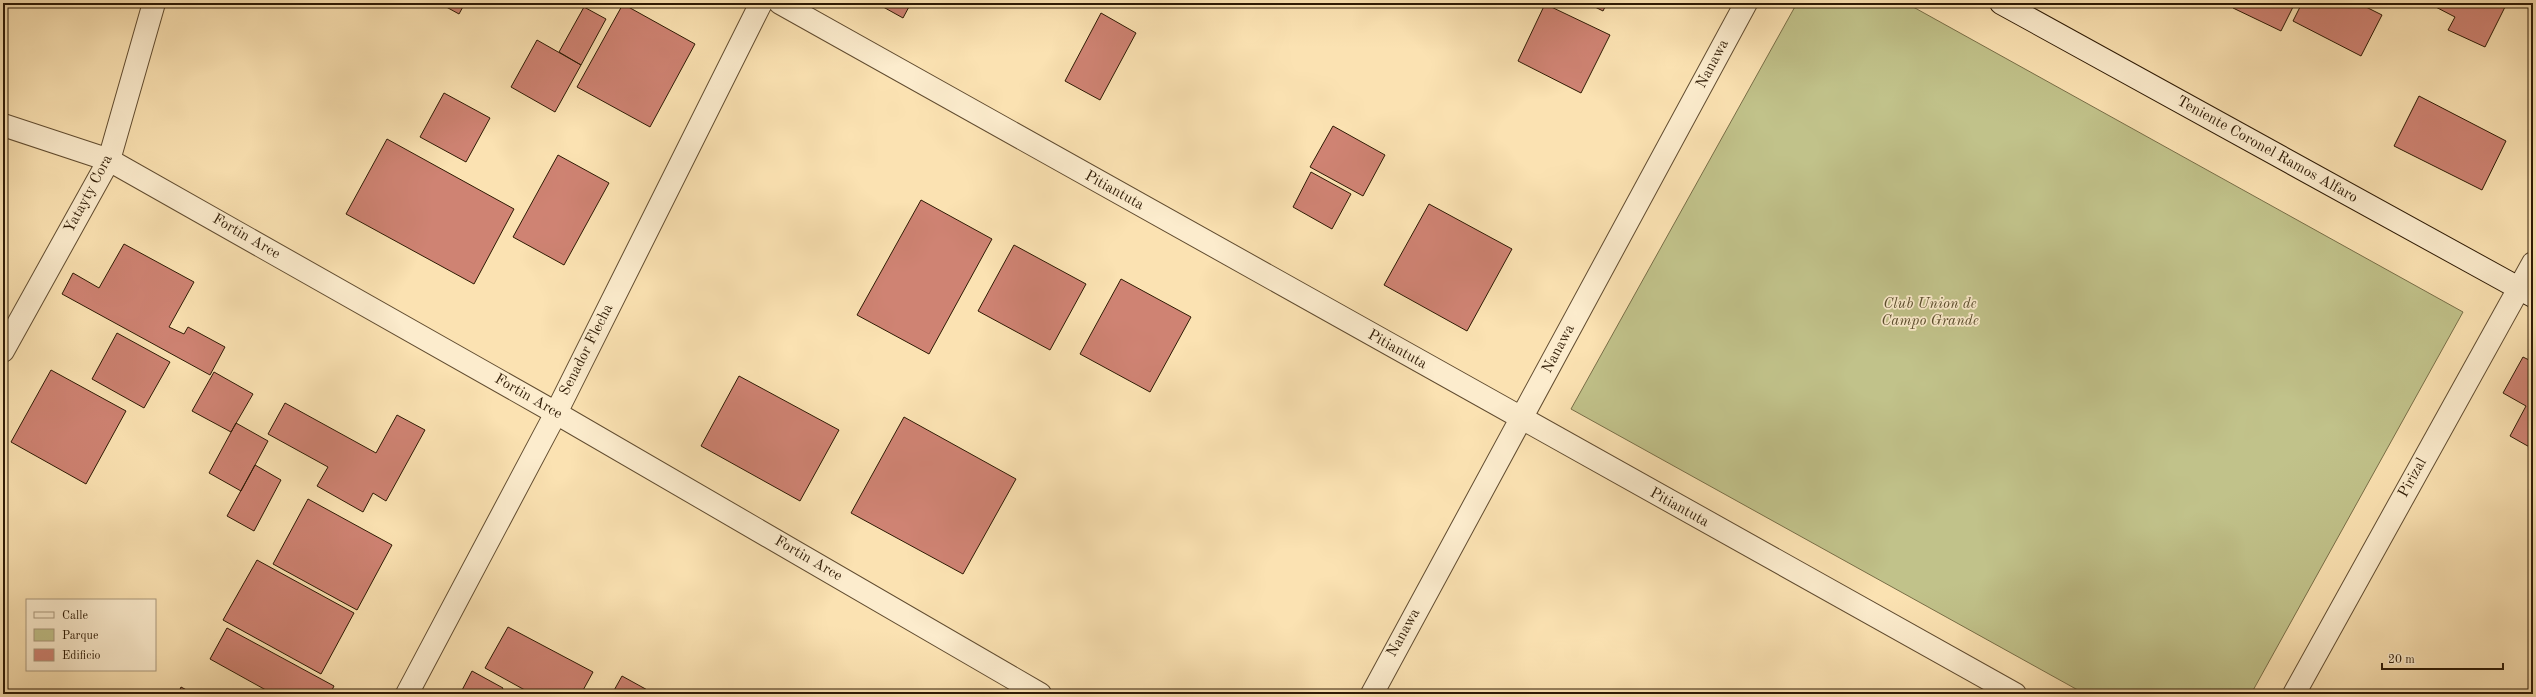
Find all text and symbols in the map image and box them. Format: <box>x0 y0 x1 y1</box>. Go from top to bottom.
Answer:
street label: Nanawa <box>1694 37 1732 91</box>
street label: Teniente Coronel Ramos Alfaro <box>2174 94 2360 206</box>
street label: Yatayty Cora <box>62 152 116 236</box>
street label: Pitiantuta <box>1082 169 1147 214</box>
street label: Fortin Arce <box>210 212 282 262</box>
park label: Club Union de Campo Grande <box>1881 297 1979 329</box>
street label: Senador Flecha <box>557 301 617 398</box>
street label: Nanawa <box>1540 322 1578 376</box>
street label: Pitiantuta <box>1365 328 1430 373</box>
street label: Fortin Arce <box>492 372 564 422</box>
street label: Pirizal <box>2396 456 2430 500</box>
street label: Pitiantuta <box>1647 486 1712 531</box>
street label: Fortin Arce <box>772 534 844 584</box>
legend <box>26 599 156 671</box>
street label: Nanawa <box>1385 606 1424 660</box>
text: Calle <box>62 610 88 622</box>
text: Parque <box>62 630 99 642</box>
scale bar <box>2382 645 2503 671</box>
text: Edificio <box>62 650 101 662</box>
text: 20 m <box>2388 654 2415 666</box>

